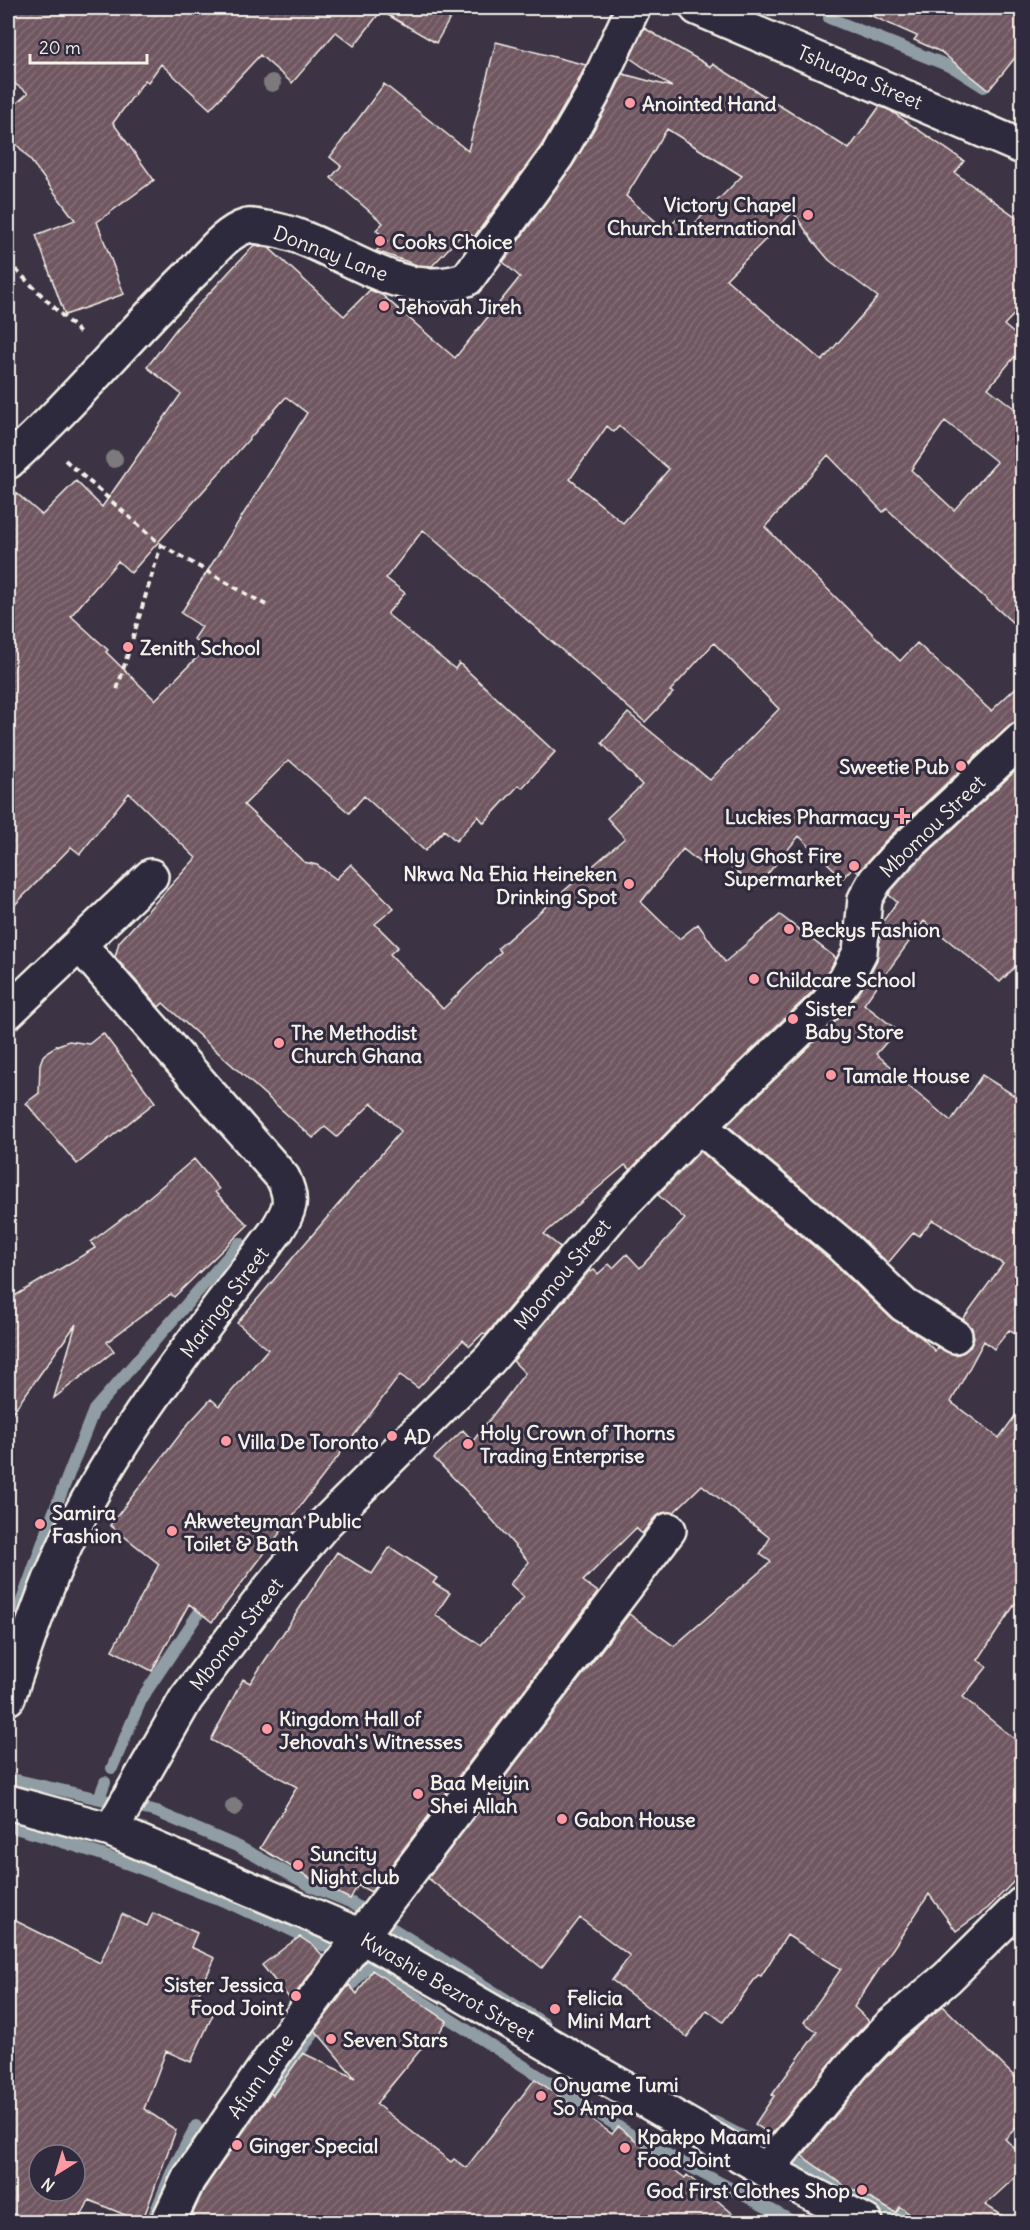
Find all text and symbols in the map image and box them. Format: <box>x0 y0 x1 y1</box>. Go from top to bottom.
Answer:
scale bar <box>30 27 147 65</box>
text: 20 m <box>39 36 81 59</box>
street label: Tshuapa Street <box>794 39 927 115</box>
place label: Anointed Hand <box>642 91 777 116</box>
marker: Anointed Hand <box>623 96 637 110</box>
place label: Victory Chapel Church International <box>607 192 796 240</box>
marker: Victory Chapel Church International <box>801 208 815 222</box>
street label: Donnay Lane <box>270 220 392 286</box>
place label: Cooks Choice <box>392 229 513 254</box>
marker: Cooks Choice <box>373 234 387 248</box>
place label: Jehovah Jireh <box>396 294 522 319</box>
marker: Jehovah Jireh <box>377 299 391 313</box>
place label: Zenith School <box>140 635 260 660</box>
marker: Zenith School <box>121 640 135 654</box>
place label: Sweetie Pub <box>839 754 949 779</box>
marker: Sweetie Pub <box>954 759 968 773</box>
street label: Mbomou Street <box>874 769 990 883</box>
place label: Luckies Pharmacy <box>725 804 890 829</box>
marker: Luckies Pharmacy <box>895 809 909 823</box>
place label: Holy Ghost Fire Supermarket <box>704 843 842 891</box>
marker: Holy Ghost Fire Supermarket <box>847 859 861 873</box>
place label: Nkwa Na Ehia Heineken Drinking Spot <box>403 861 617 909</box>
marker: Nkwa Na Ehia Heineken Drinking Spot <box>622 877 636 891</box>
place label: Beckys Fashion <box>801 917 941 942</box>
marker: Beckys Fashion <box>782 922 796 936</box>
place label: Childcare School <box>766 967 916 992</box>
marker: Childcare School <box>747 972 761 986</box>
place label: Sister Baby Store <box>805 996 904 1044</box>
marker: Sister Baby Store <box>786 1012 800 1026</box>
place label: The Methodist Church Ghana <box>291 1020 423 1068</box>
marker: The Methodist Church Ghana <box>272 1036 286 1050</box>
place label: Tamale House <box>843 1063 970 1088</box>
marker: Tamale House <box>824 1068 838 1082</box>
street label: Mbomou Street <box>508 1213 616 1335</box>
street label: Maringa Street <box>174 1241 274 1362</box>
place label: Holy Crown of Thorns Trading Enterprise <box>480 1420 675 1468</box>
place label: AD <box>404 1424 431 1449</box>
place label: Villa De Toronto <box>238 1429 379 1454</box>
marker: AD <box>385 1429 399 1443</box>
marker: Villa De Toronto <box>219 1434 233 1448</box>
marker: Holy Crown of Thorns Trading Enterprise <box>461 1437 475 1451</box>
place label: Samira Fashion <box>52 1500 122 1548</box>
place label: Akweteyman Public Toilet & Bath <box>184 1508 361 1556</box>
marker: Samira Fashion <box>33 1517 47 1531</box>
marker: Akweteyman Public Toilet & Bath <box>165 1524 179 1538</box>
street label: Mbomou Street <box>184 1572 288 1696</box>
place label: Kingdom Hall of Jehovah's Witnesses <box>279 1706 463 1754</box>
marker: Kingdom Hall of Jehovah's Witnesses <box>260 1722 274 1736</box>
place label: Baa Meiyin Shei Allah <box>430 1770 530 1818</box>
marker: Baa Meiyin Shei Allah <box>411 1787 425 1801</box>
place label: Gabon House <box>574 1807 696 1832</box>
marker: Gabon House <box>555 1812 569 1826</box>
place label: Suncity Night club <box>310 1841 400 1889</box>
marker: Suncity Night club <box>291 1858 305 1872</box>
street label: Kwashie Bezrot Street <box>356 1927 540 2047</box>
place label: Sister Jessica Food Joint <box>164 1972 285 2020</box>
place label: Felicia Mini Mart <box>567 1985 651 2033</box>
marker: Sister Jessica Food Joint <box>289 1989 303 2003</box>
marker: Felicia Mini Mart <box>548 2002 562 2016</box>
place label: Seven Stars <box>343 2027 448 2052</box>
street label: Afum Lane <box>222 2029 298 2123</box>
marker: Seven Stars <box>324 2032 338 2046</box>
place label: Onyame Tumi So Ampa <box>553 2072 679 2120</box>
marker: Onyame Tumi So Ampa <box>534 2089 548 2103</box>
place label: Kpakpo Maami Food Joint <box>637 2124 771 2172</box>
place label: Ginger Special <box>249 2133 378 2158</box>
marker: Ginger Special <box>230 2138 244 2152</box>
marker: Kpakpo Maami Food Joint <box>618 2141 632 2155</box>
north arrow <box>27 2143 87 2203</box>
text: N <box>38 2174 58 2196</box>
place label: God First Clothes Shop <box>646 2178 850 2203</box>
marker: God First Clothes Shop <box>855 2183 869 2197</box>

